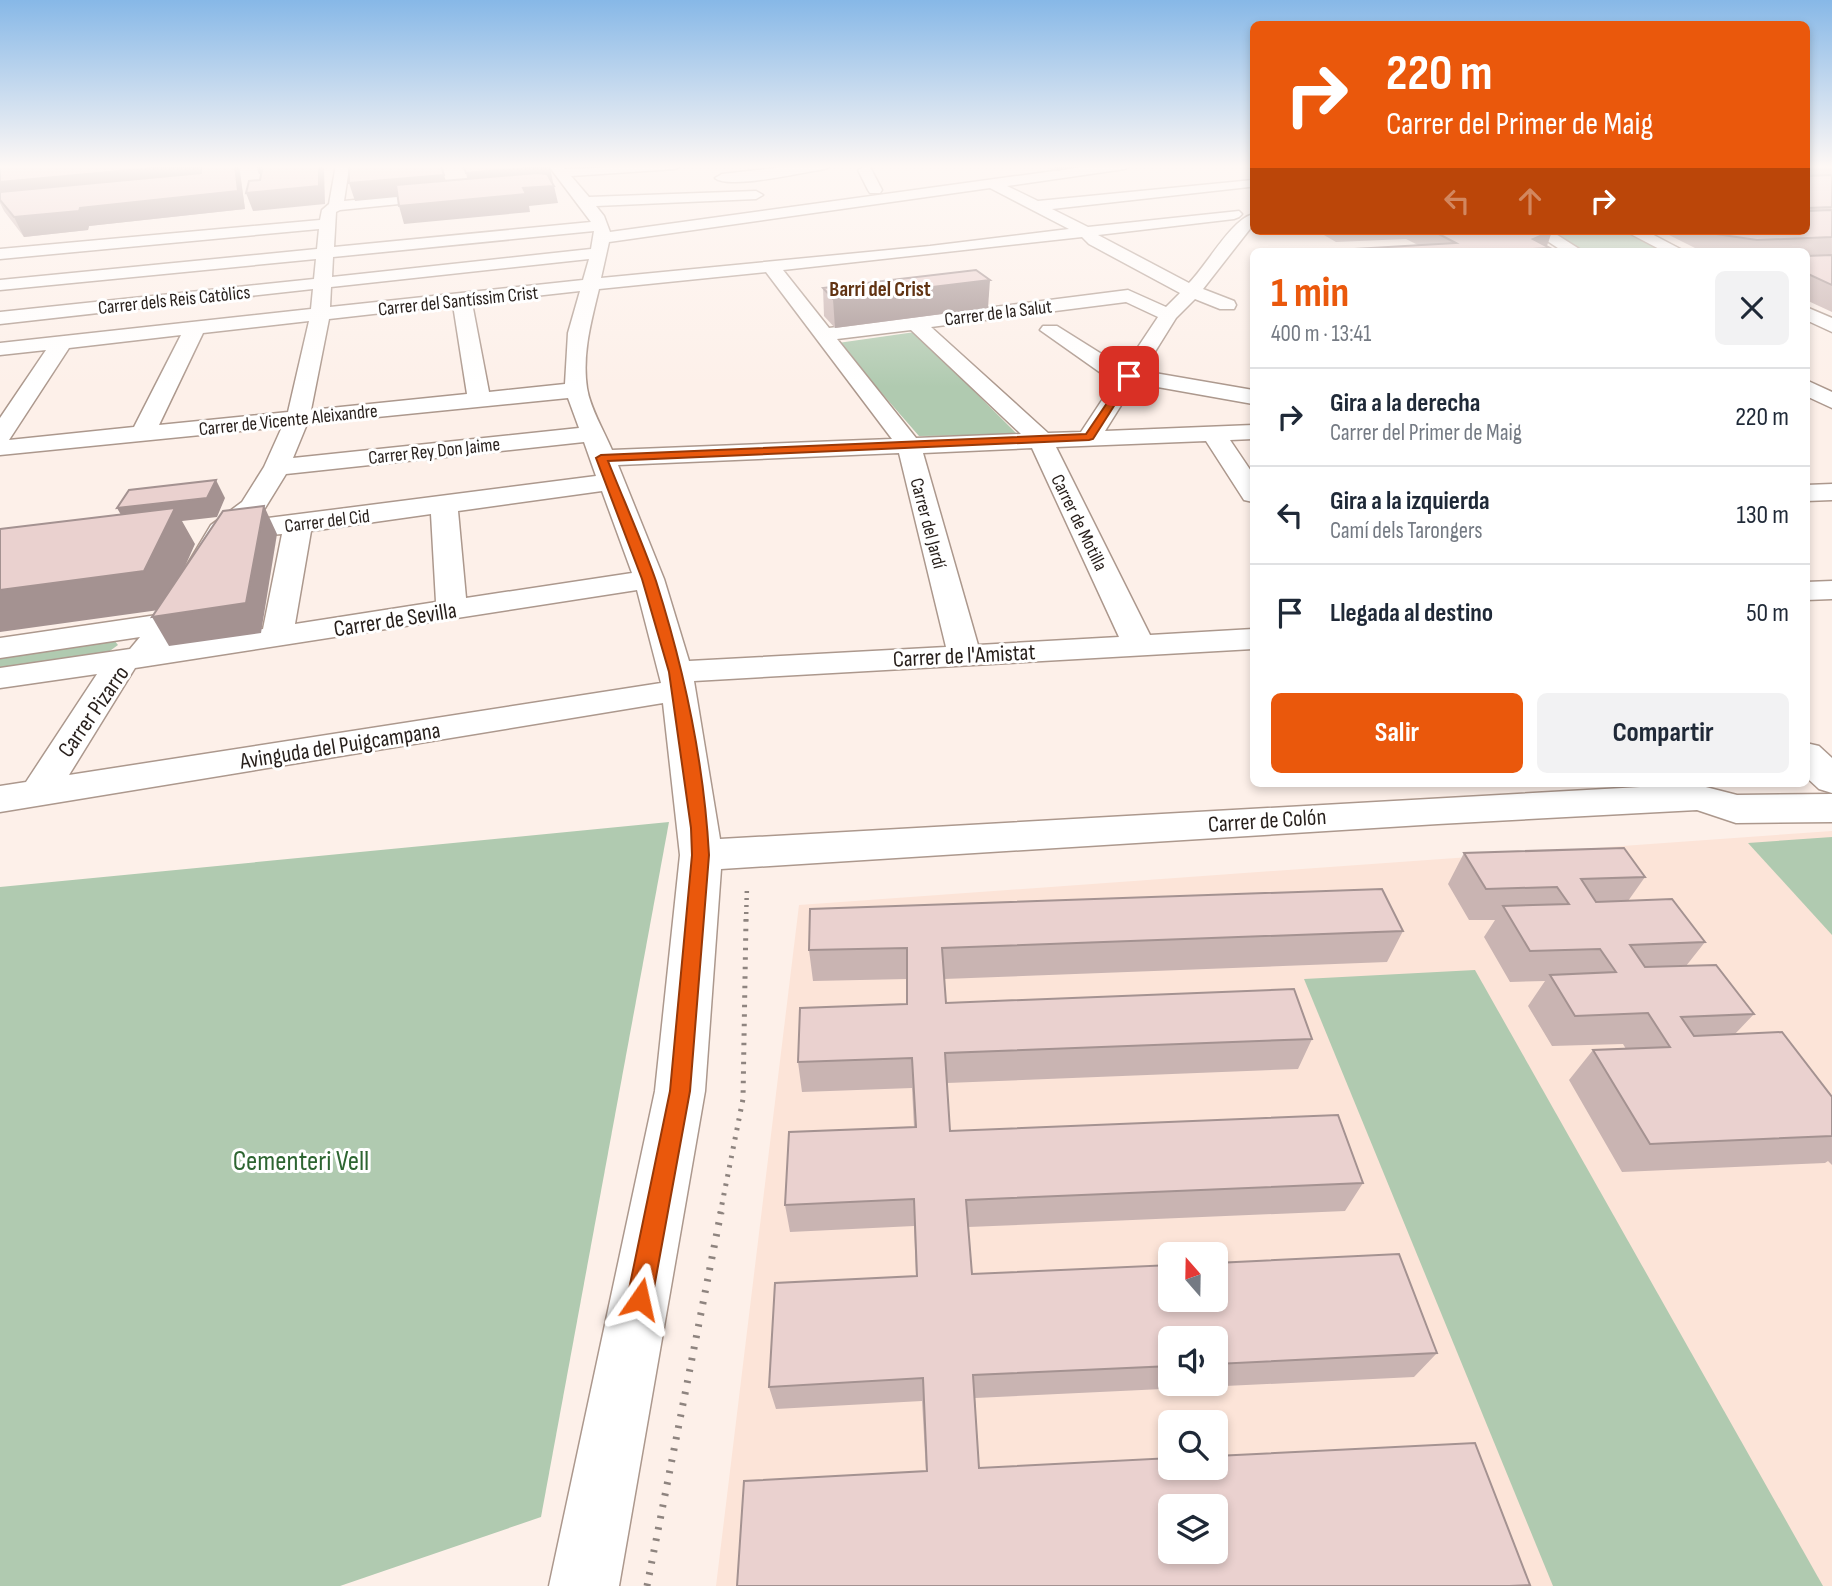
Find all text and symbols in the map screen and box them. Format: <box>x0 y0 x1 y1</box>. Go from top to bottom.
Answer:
text: 220 m <box>1386 45 1492 104</box>
icon: right <box>1271 49 1362 140</box>
text: Carrer del Primer de Maig <box>1386 105 1653 144</box>
icon: left <box>1438 182 1476 220</box>
icon: ahead <box>1511 182 1549 220</box>
icon: right <box>1584 182 1622 220</box>
text: 1 min <box>1271 268 1349 319</box>
button: close <box>1715 271 1789 345</box>
district label: Barri del Crist <box>829 277 931 302</box>
street label: Carrer dels Reis Catòlics <box>97 281 252 320</box>
street label: Carrer del Santíssim Crist <box>377 282 540 321</box>
street label: Carrer de la Salut <box>943 295 1053 331</box>
text: 400 m · 13:41 <box>1271 320 1371 348</box>
pin <box>1099 346 1159 406</box>
icon: arrive <box>1110 357 1148 395</box>
text: Gira a la derecha <box>1330 388 1480 419</box>
icon: right <box>1271 398 1309 436</box>
street label: Carrer de Vicente Aleixandre <box>198 400 379 441</box>
text: 220 m <box>1735 402 1789 433</box>
text: Carrer del Primer de Maig <box>1330 419 1522 447</box>
street label: Carrer Rey Don Jaime <box>367 433 501 470</box>
street label: Carrer de Motilla <box>1045 471 1112 575</box>
street label: Carrer del Jardí <box>904 476 951 572</box>
text: Gira a la izquierda <box>1330 486 1490 517</box>
icon: left <box>1271 496 1309 534</box>
text: 130 m <box>1737 500 1789 531</box>
street label: Carrer del Cid <box>283 505 371 538</box>
text: Camí dels Tarongers <box>1330 517 1483 545</box>
icon: arrive <box>1271 594 1309 632</box>
street label: Carrer de Sevilla <box>332 596 459 644</box>
text: Llegada al destino <box>1330 598 1493 629</box>
text: 50 m <box>1746 598 1789 629</box>
street label: Carrer de l'Amistat <box>892 638 1036 674</box>
street label: Carrer Pizarro <box>52 660 136 763</box>
button: Salir <box>1271 693 1523 773</box>
button: Compartir <box>1537 693 1789 773</box>
street label: Avinguda del Puigcampana <box>237 716 442 776</box>
street label: Carrer de Colón <box>1207 803 1327 839</box>
park label: Cementeri Vell <box>233 1145 369 1178</box>
north arrow <box>1158 1242 1228 1312</box>
map controls <box>1158 1242 1228 1564</box>
position arrow <box>603 1262 677 1336</box>
button: sound <box>1158 1326 1228 1396</box>
button: search <box>1158 1410 1228 1480</box>
button: layers <box>1158 1494 1228 1564</box>

